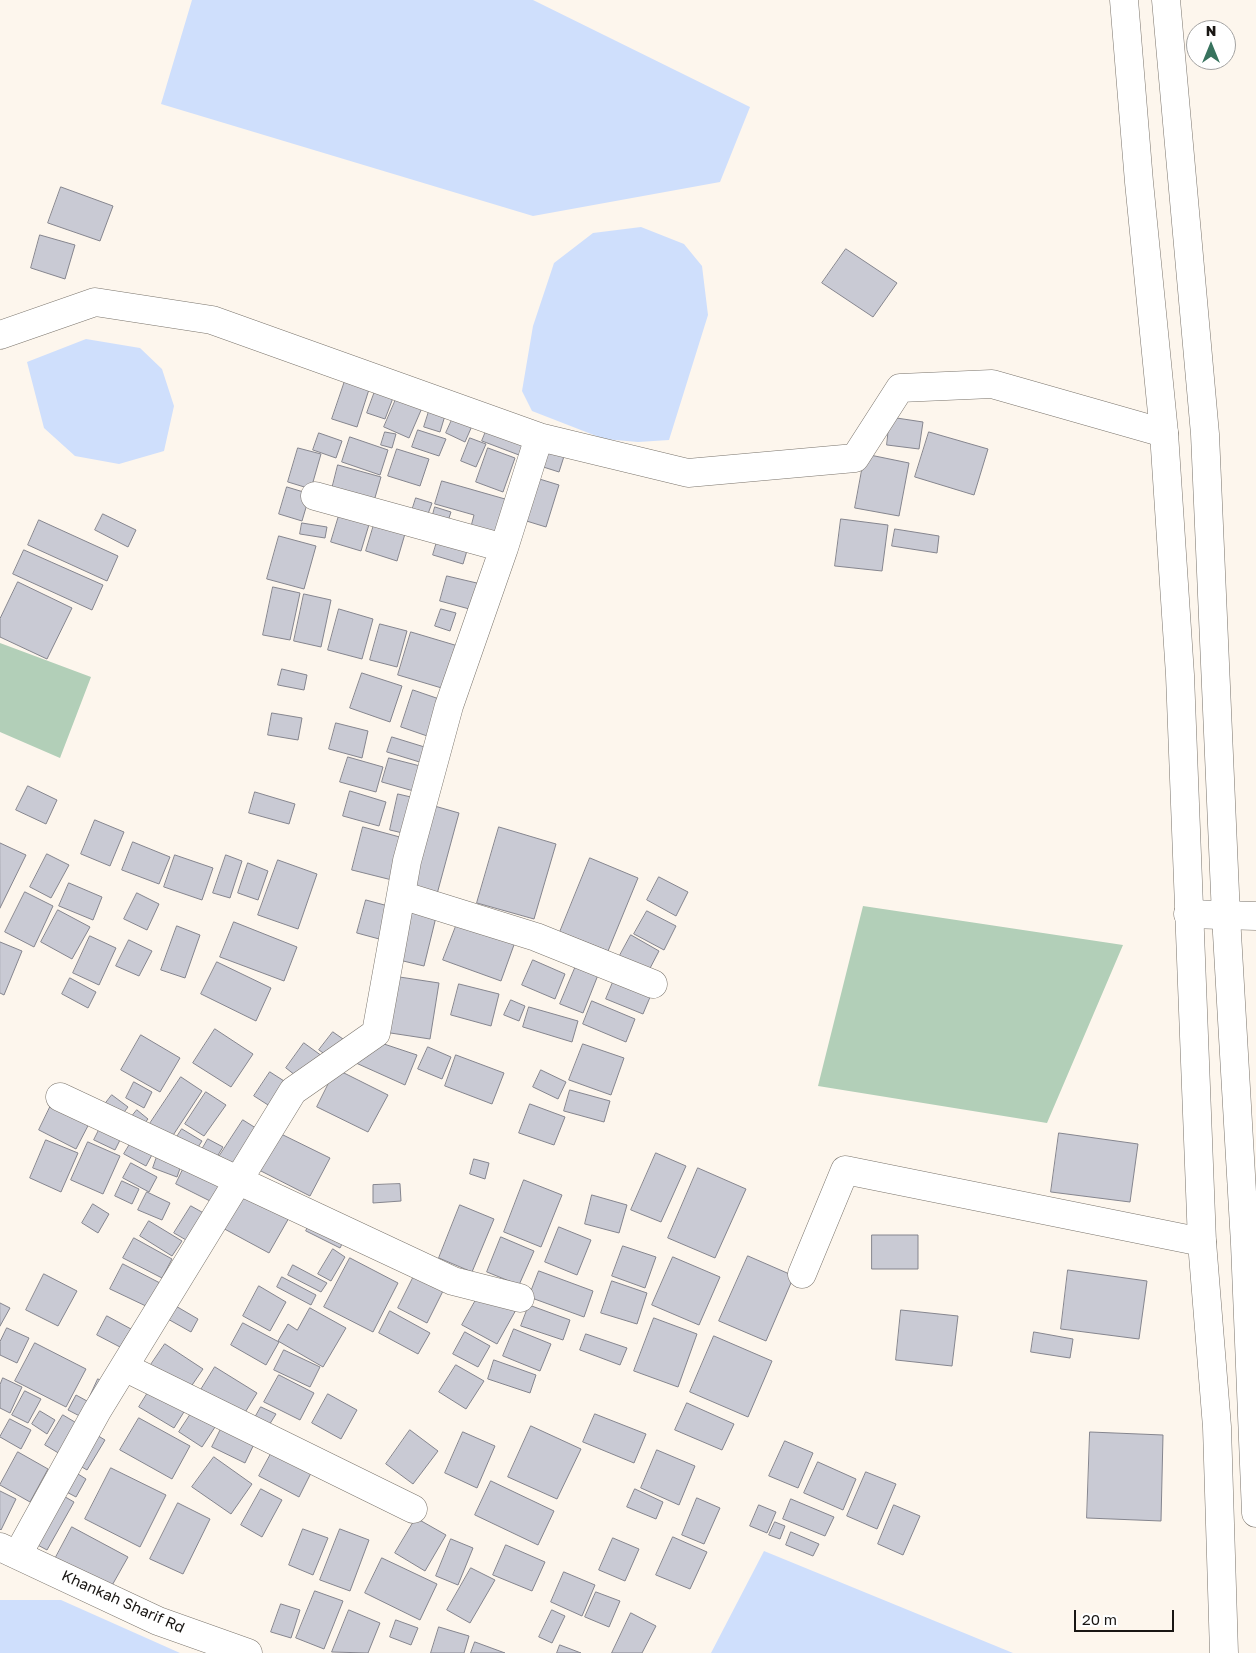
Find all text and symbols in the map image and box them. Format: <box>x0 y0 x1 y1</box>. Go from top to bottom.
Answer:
north arrow <box>1186 20 1236 70</box>
text: N <box>1206 22 1216 39</box>
street label: Khankah Sharif Rd <box>59 1567 187 1637</box>
scale bar <box>1076 1600 1176 1632</box>
text: 20 m <box>1082 1610 1117 1628</box>

